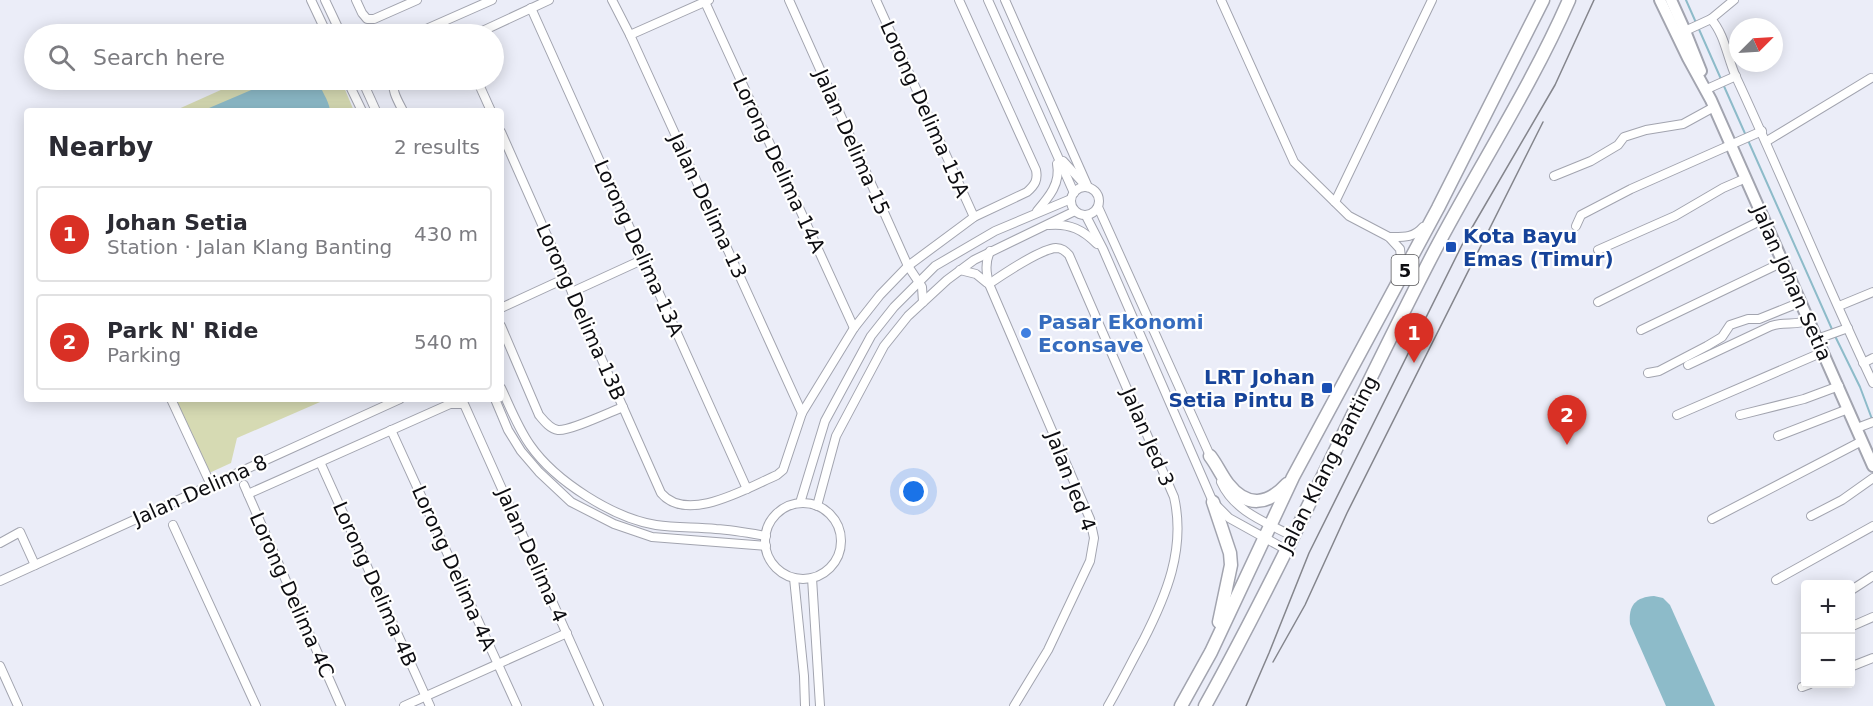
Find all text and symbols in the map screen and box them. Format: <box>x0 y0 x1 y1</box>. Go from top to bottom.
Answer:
street label: Lorong Delima 15A <box>875 17 975 201</box>
north arrow <box>1729 18 1783 72</box>
search box <box>24 24 504 90</box>
icon: search <box>45 41 78 74</box>
text: Search here <box>93 45 225 70</box>
street label: Jalan Delima 15 <box>808 63 895 219</box>
street label: Lorong Delima 14A <box>728 73 830 257</box>
street label: Jalan Delima 13 <box>663 128 752 282</box>
text: Nearby <box>48 132 153 162</box>
text: 2 results <box>394 135 480 159</box>
street label: Lorong Delima 13A <box>589 156 689 340</box>
street label: Jalan Johan Setia <box>1746 200 1837 365</box>
text: Johan Setia <box>107 210 248 235</box>
street label: Lorong Delima 13B <box>531 220 631 404</box>
text: 1 <box>63 222 76 246</box>
text: 430 m <box>414 222 478 246</box>
place label: Kota Bayu Emas (Timur) <box>1463 224 1614 271</box>
text: Station · Jalan Klang Banting <box>107 235 392 259</box>
marker: Kota Bayu Emas (Timur) <box>1444 240 1458 254</box>
road number: 5 <box>1392 255 1418 285</box>
place label: Pasar Ekonomi Econsave <box>1038 310 1204 357</box>
pin: 1 <box>1394 314 1434 363</box>
text: Park N' Ride <box>107 318 258 343</box>
marker: Pasar Ekonomi Econsave <box>1019 326 1033 340</box>
text: 2 <box>63 330 76 354</box>
text: 540 m <box>414 330 478 354</box>
text: Parking <box>107 343 181 367</box>
place label: LRT Johan Setia Pintu B <box>1168 365 1315 412</box>
street label: Jalan Klang Banting <box>1272 372 1383 558</box>
marker: LRT Johan Setia Pintu B <box>1320 381 1334 395</box>
street label: Jalan Jed 3 <box>1116 382 1180 490</box>
pin: 2 <box>1548 396 1586 445</box>
street label: Jalan Jed 4 <box>1040 426 1101 534</box>
street label: Jalan Delima 8 <box>127 450 271 531</box>
your location <box>899 477 928 506</box>
street label: Lorong Delima 4A <box>407 482 501 655</box>
street label: Jalan Delima 4 <box>491 482 572 626</box>
street label: Lorong Delima 4B <box>328 498 422 670</box>
street label: Lorong Delima 4C <box>245 509 339 681</box>
map controls <box>1801 580 1855 688</box>
button: + <box>1801 580 1855 634</box>
button: − <box>1801 634 1855 688</box>

